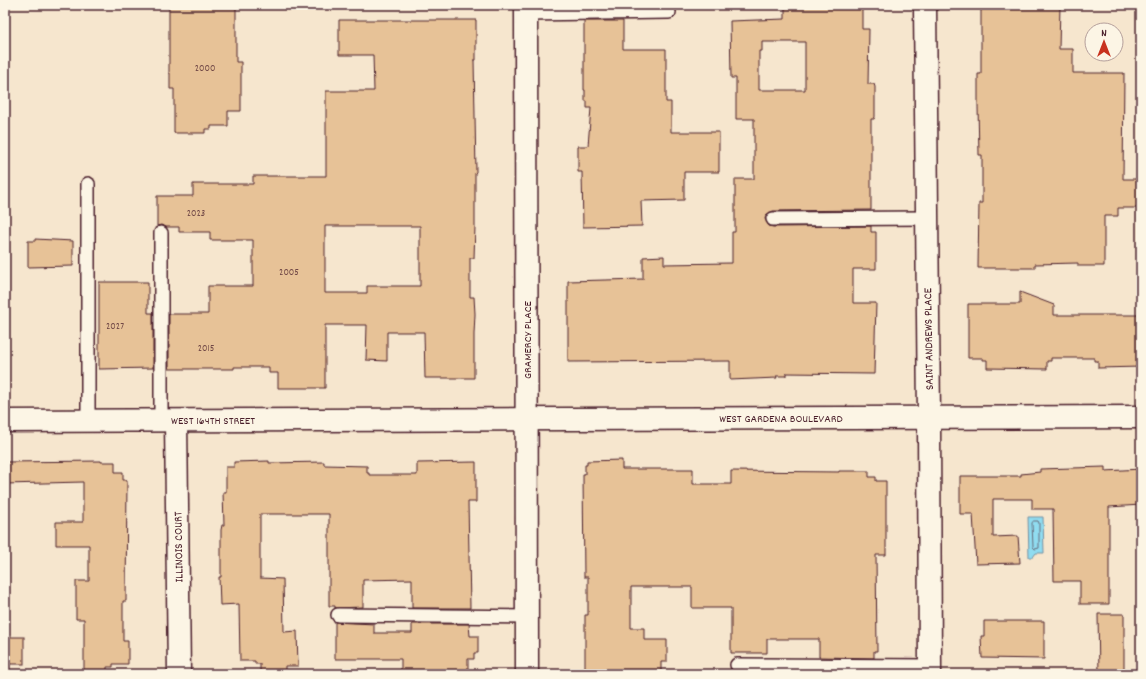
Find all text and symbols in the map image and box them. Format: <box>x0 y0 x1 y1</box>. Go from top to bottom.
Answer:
north arrow <box>1084 22 1124 62</box>
text: N <box>1101 26 1107 42</box>
house number: 2000 <box>195 62 215 76</box>
house number: 2023 <box>187 207 205 221</box>
house number: 2005 <box>279 266 299 280</box>
street label: SAINT ANDREWS PLACE <box>920 287 939 390</box>
street label: GRAMERCY PLACE <box>520 300 537 379</box>
house number: 2027 <box>106 320 124 334</box>
house number: 2015 <box>198 342 215 356</box>
street label: WEST GARDENA BOULEVARD <box>719 411 843 428</box>
street label: WEST 164TH STREET <box>171 413 255 430</box>
street label: ILLINOIS COURT <box>170 511 189 583</box>

